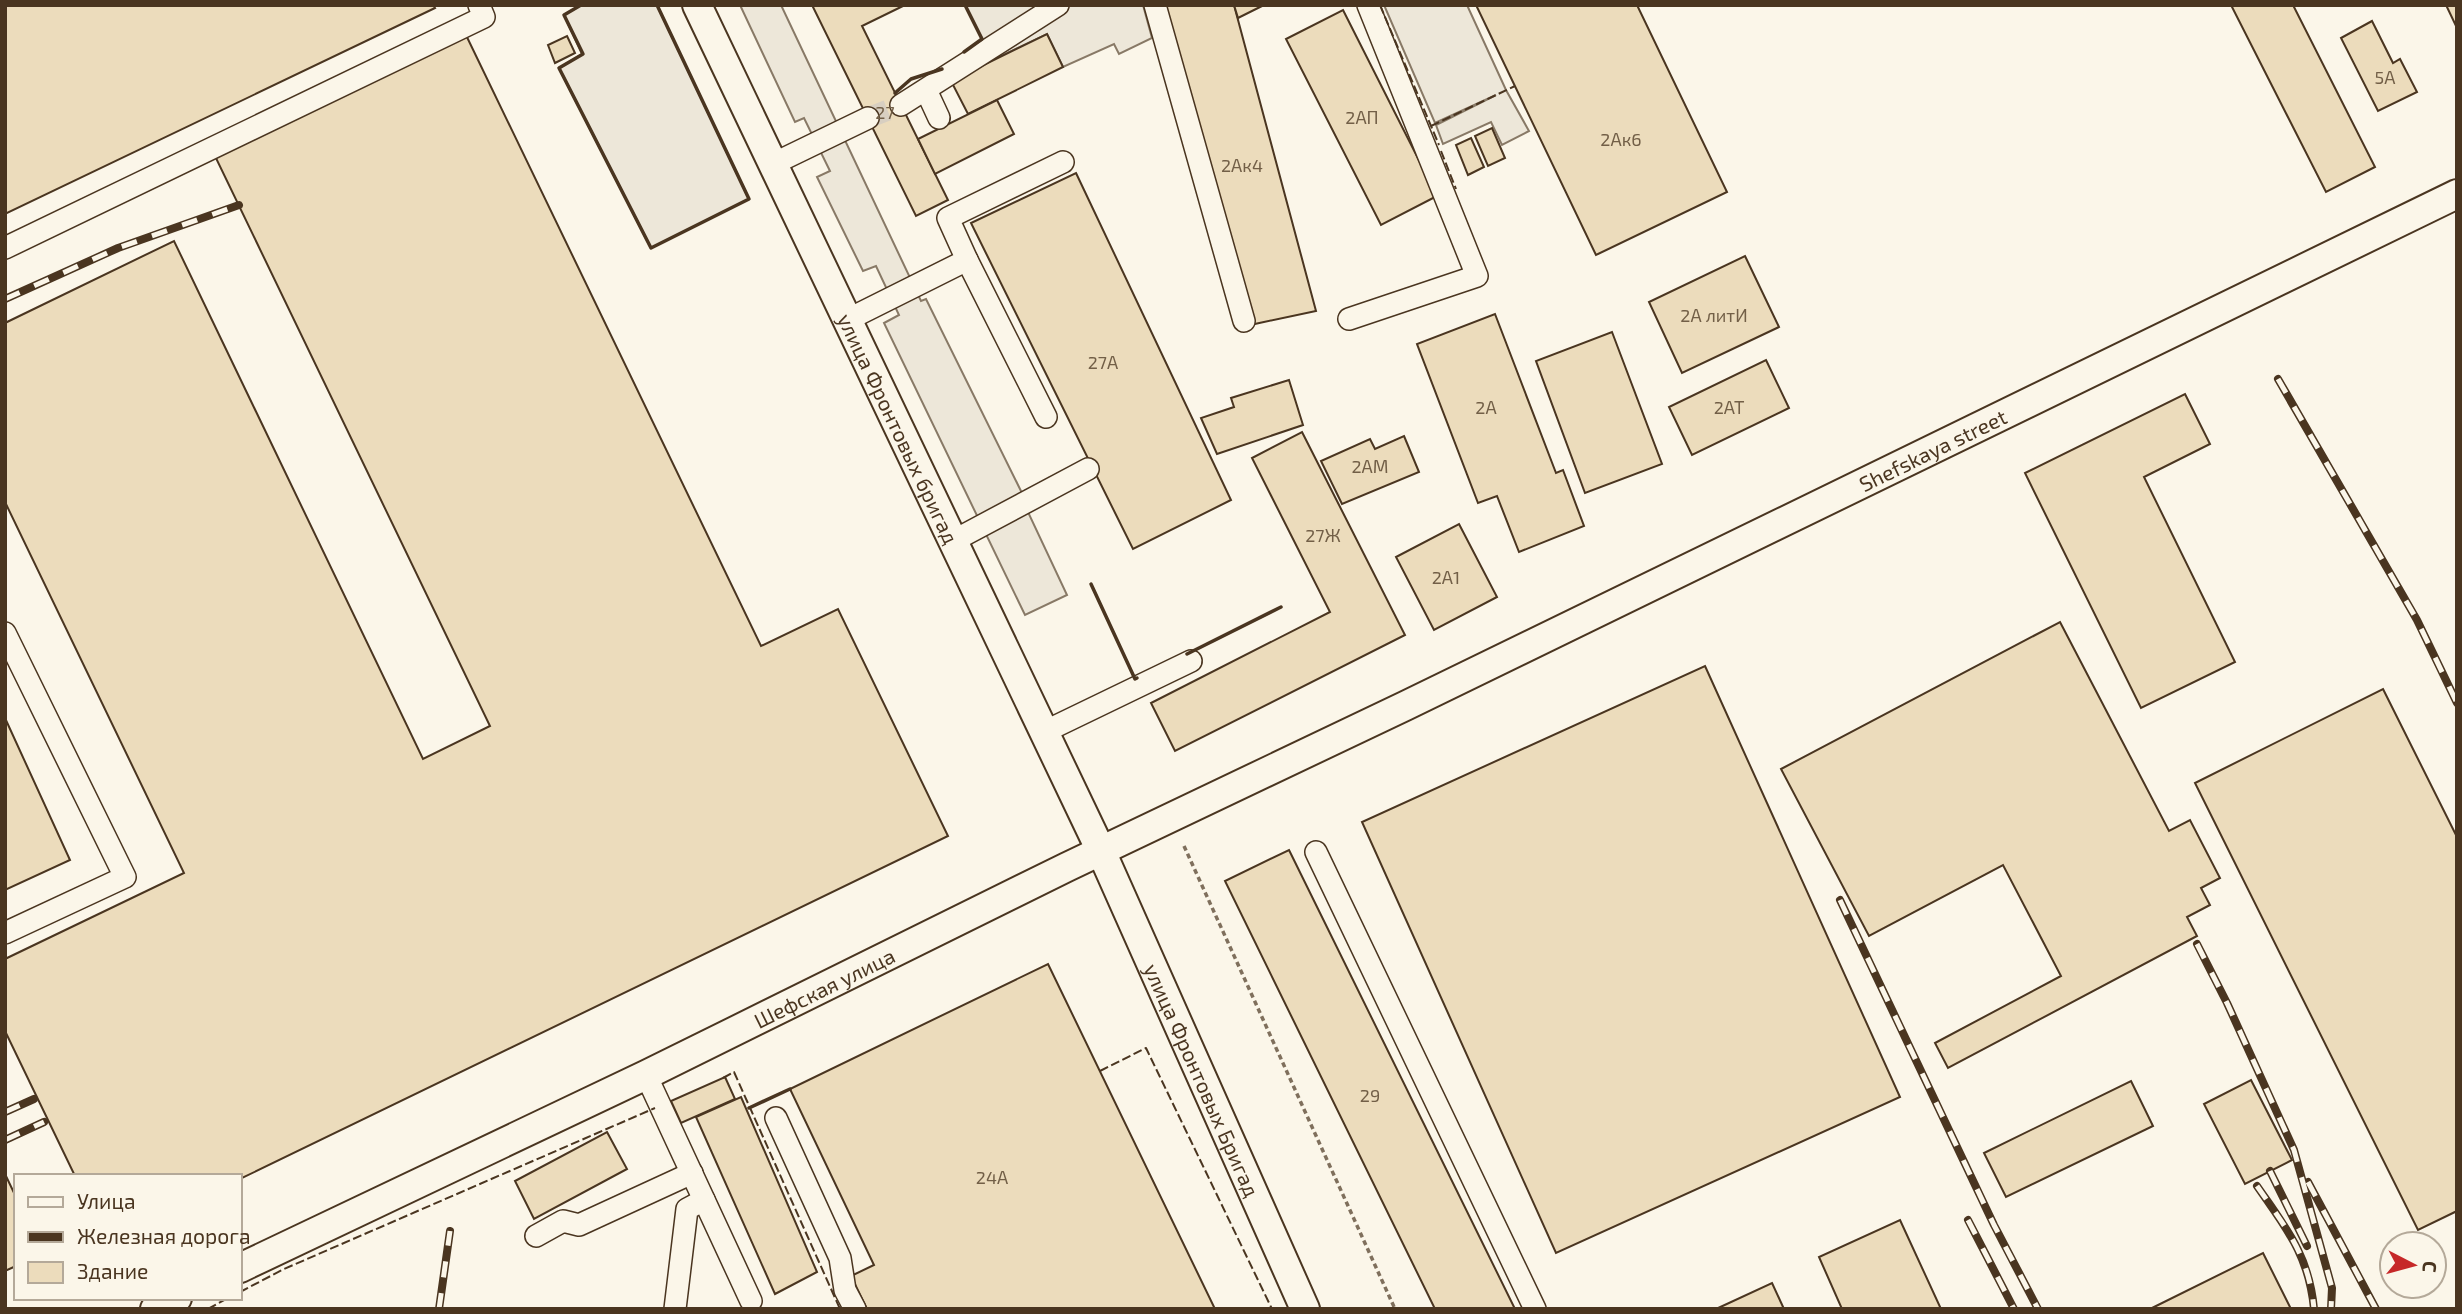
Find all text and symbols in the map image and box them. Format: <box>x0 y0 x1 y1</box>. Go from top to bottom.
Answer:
house number: 5А <box>2375 66 2396 88</box>
house number: 27 <box>875 101 895 123</box>
house number: 2АП <box>1345 106 1379 128</box>
house number: 2Ак6 <box>1600 128 1642 150</box>
house number: 2Ак4 <box>1221 154 1263 176</box>
house number: 2А литИ <box>1680 304 1748 326</box>
street label: улица Фронтовых бригад <box>833 309 965 547</box>
house number: 27А <box>1088 351 1119 373</box>
house number: 2А <box>1475 396 1497 418</box>
house number: 2АТ <box>1714 396 1745 418</box>
street label: Shefskaya street <box>1855 403 2010 496</box>
house number: 2АМ <box>1351 455 1389 477</box>
house number: 27Ж <box>1305 524 1341 546</box>
house number: 2А1 <box>1432 566 1460 588</box>
street label: Шефская улица <box>749 942 898 1032</box>
street label: улица Фронтовых Бригад <box>1139 959 1266 1200</box>
house number: 29 <box>1360 1084 1380 1106</box>
house number: 24А <box>976 1166 1009 1188</box>
legend <box>14 1174 242 1300</box>
text: Улица <box>77 1188 136 1213</box>
text: Железная дорога <box>77 1223 250 1248</box>
north arrow <box>2378 1230 2448 1300</box>
text: Здание <box>77 1258 148 1283</box>
text: С <box>2418 1260 2442 1274</box>

